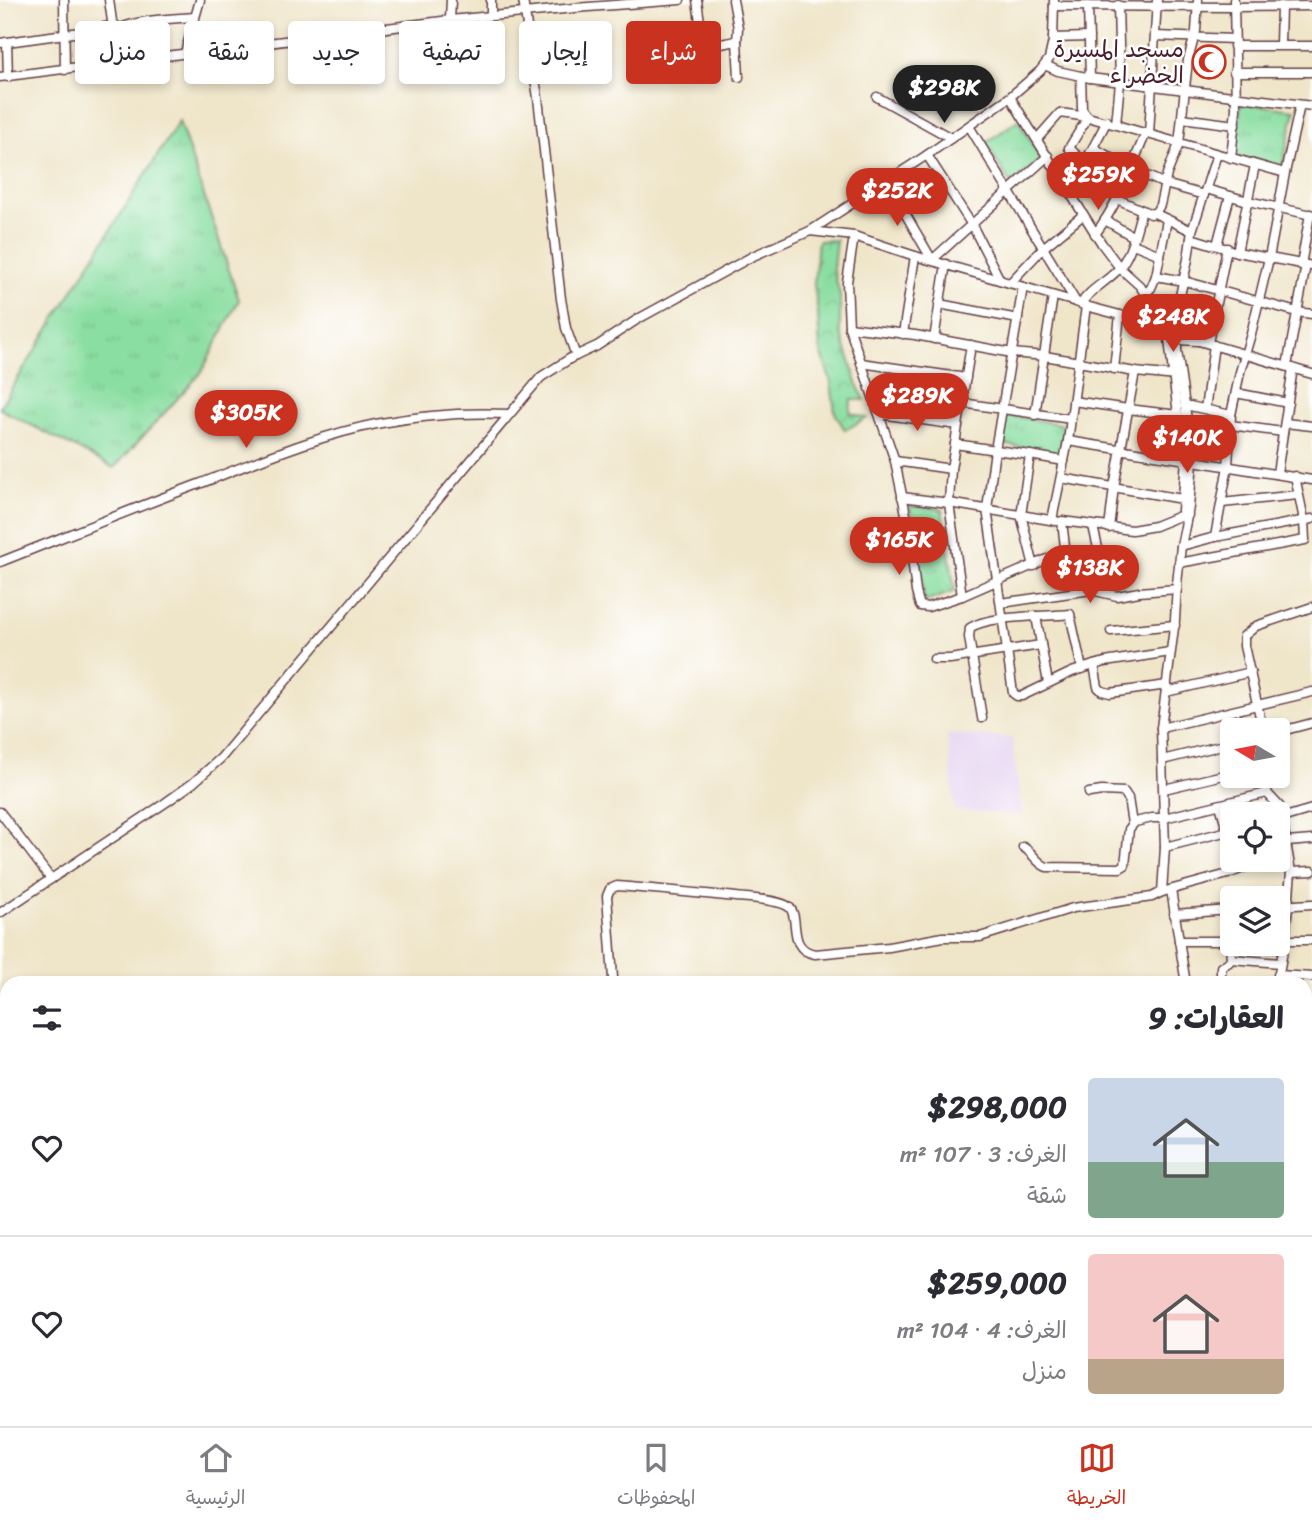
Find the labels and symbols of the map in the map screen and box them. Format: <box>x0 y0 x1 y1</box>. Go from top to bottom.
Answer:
place label: مسجد المسيرة الخضراء <box>1054 29 1184 96</box>
mosque icon: مسجد المسيرة الخضراء <box>1190 43 1228 81</box>
pin: $298K <box>895 66 993 125</box>
pin: $259K <box>1049 152 1147 212</box>
pin: $252K <box>848 168 946 228</box>
pin: $248K <box>1124 294 1222 354</box>
pin: $289K <box>868 374 966 433</box>
pin: $305K <box>197 391 295 450</box>
pin: $140K <box>1138 416 1236 475</box>
pin: $165K <box>850 518 948 577</box>
pin: $138K <box>1041 546 1139 605</box>
north arrow <box>1220 718 1290 788</box>

